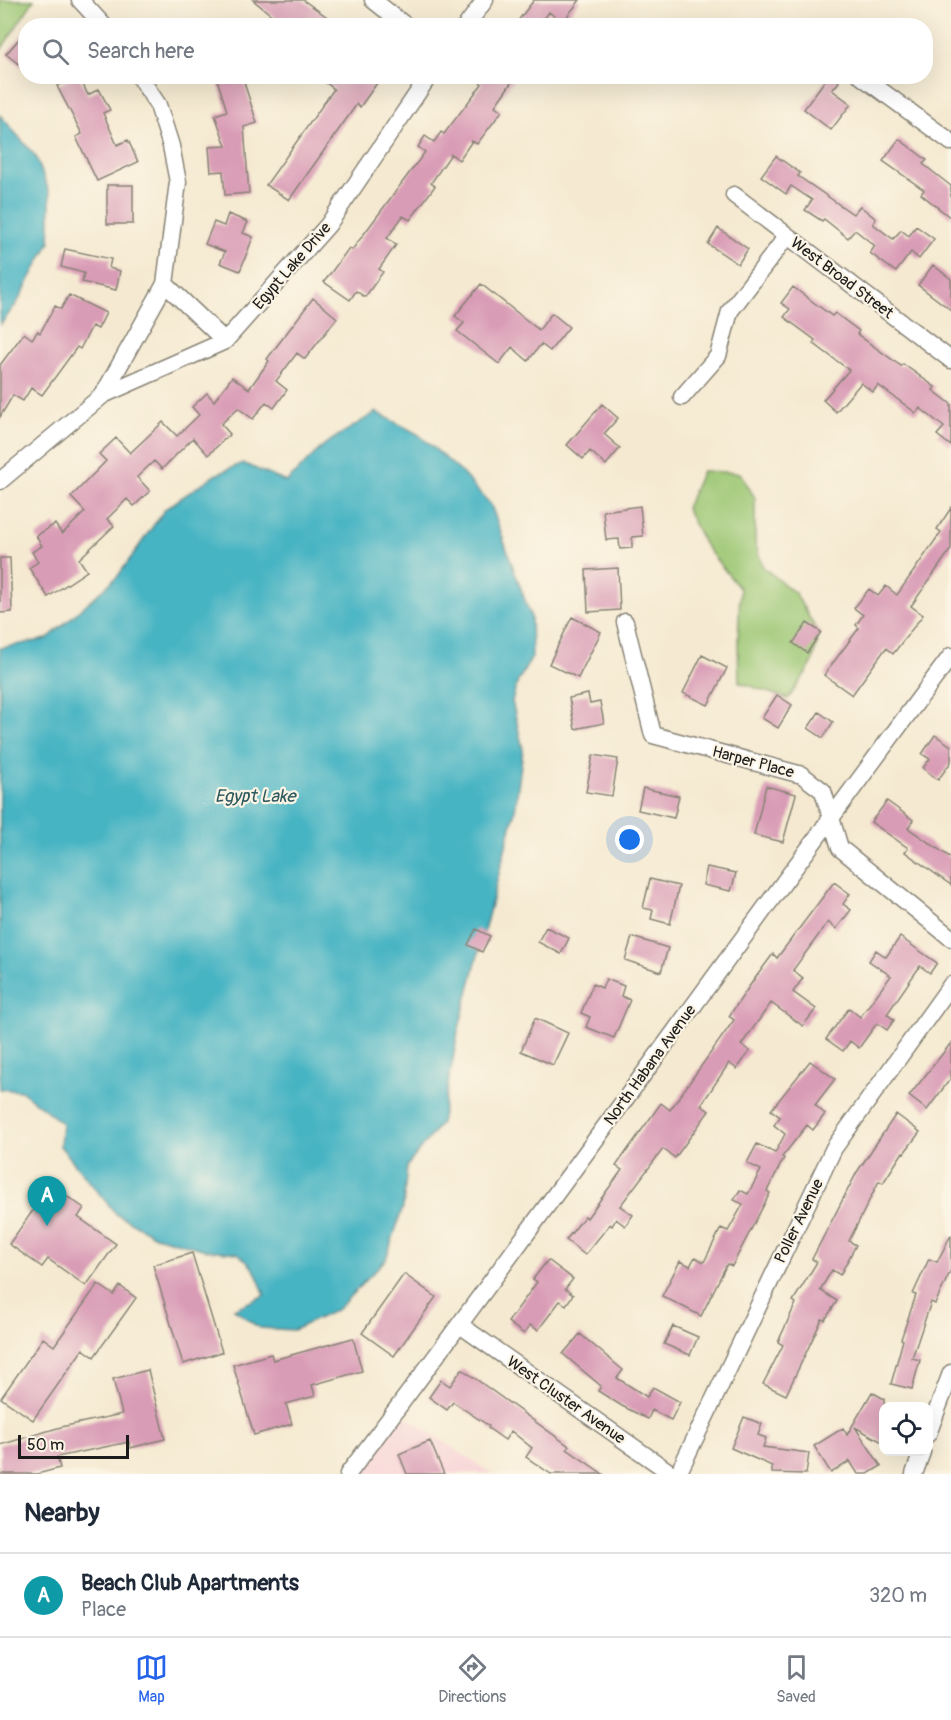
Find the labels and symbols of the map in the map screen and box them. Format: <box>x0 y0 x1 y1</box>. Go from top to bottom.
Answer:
street label: Egypt Lake Drive <box>249 218 335 314</box>
street label: West Broad Street <box>787 233 898 324</box>
street label: Harper Place <box>710 741 796 783</box>
water label: Egypt Lake <box>215 785 297 808</box>
your location <box>615 825 644 854</box>
street label: North Habana Avenue <box>600 1001 700 1129</box>
street label: Poller Avenue <box>770 1175 828 1266</box>
pin: A <box>28 1176 66 1226</box>
street label: West Cluster Avenue <box>503 1352 629 1448</box>
scale bar <box>18 1432 129 1460</box>

